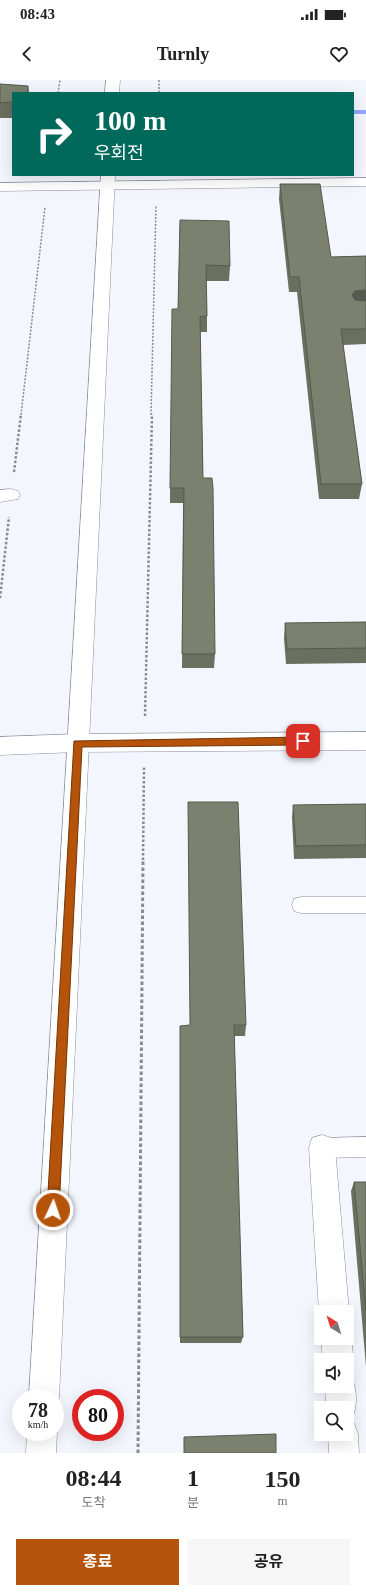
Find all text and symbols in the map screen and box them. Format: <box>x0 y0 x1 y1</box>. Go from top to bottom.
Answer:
text: 08:43 <box>20 6 55 22</box>
icon: back <box>16 43 38 65</box>
icon: heart <box>328 43 350 65</box>
text: Turnly <box>157 44 209 64</box>
text: 100 m <box>94 105 166 136</box>
icon: right <box>28 108 80 160</box>
text: 우회전 <box>94 143 144 163</box>
pin <box>286 724 320 758</box>
icon: arrive <box>292 730 314 752</box>
position arrow <box>32 1189 74 1231</box>
north arrow <box>314 1305 354 1345</box>
map controls <box>314 1305 354 1441</box>
button: sound <box>314 1353 354 1393</box>
speed limit sign: 80 <box>72 1389 124 1441</box>
text: 78 <box>28 1399 48 1421</box>
button: search <box>314 1401 354 1441</box>
text: km/h <box>28 1419 48 1430</box>
text: 08:44 <box>66 1465 122 1491</box>
text: 1 <box>187 1465 199 1491</box>
text: 150 <box>265 1466 301 1492</box>
text: m <box>277 1493 288 1508</box>
text: 도착 <box>82 1495 105 1510</box>
text: 분 <box>187 1495 199 1510</box>
button: 종료 <box>16 1539 179 1585</box>
button: 공유 <box>187 1539 350 1585</box>

